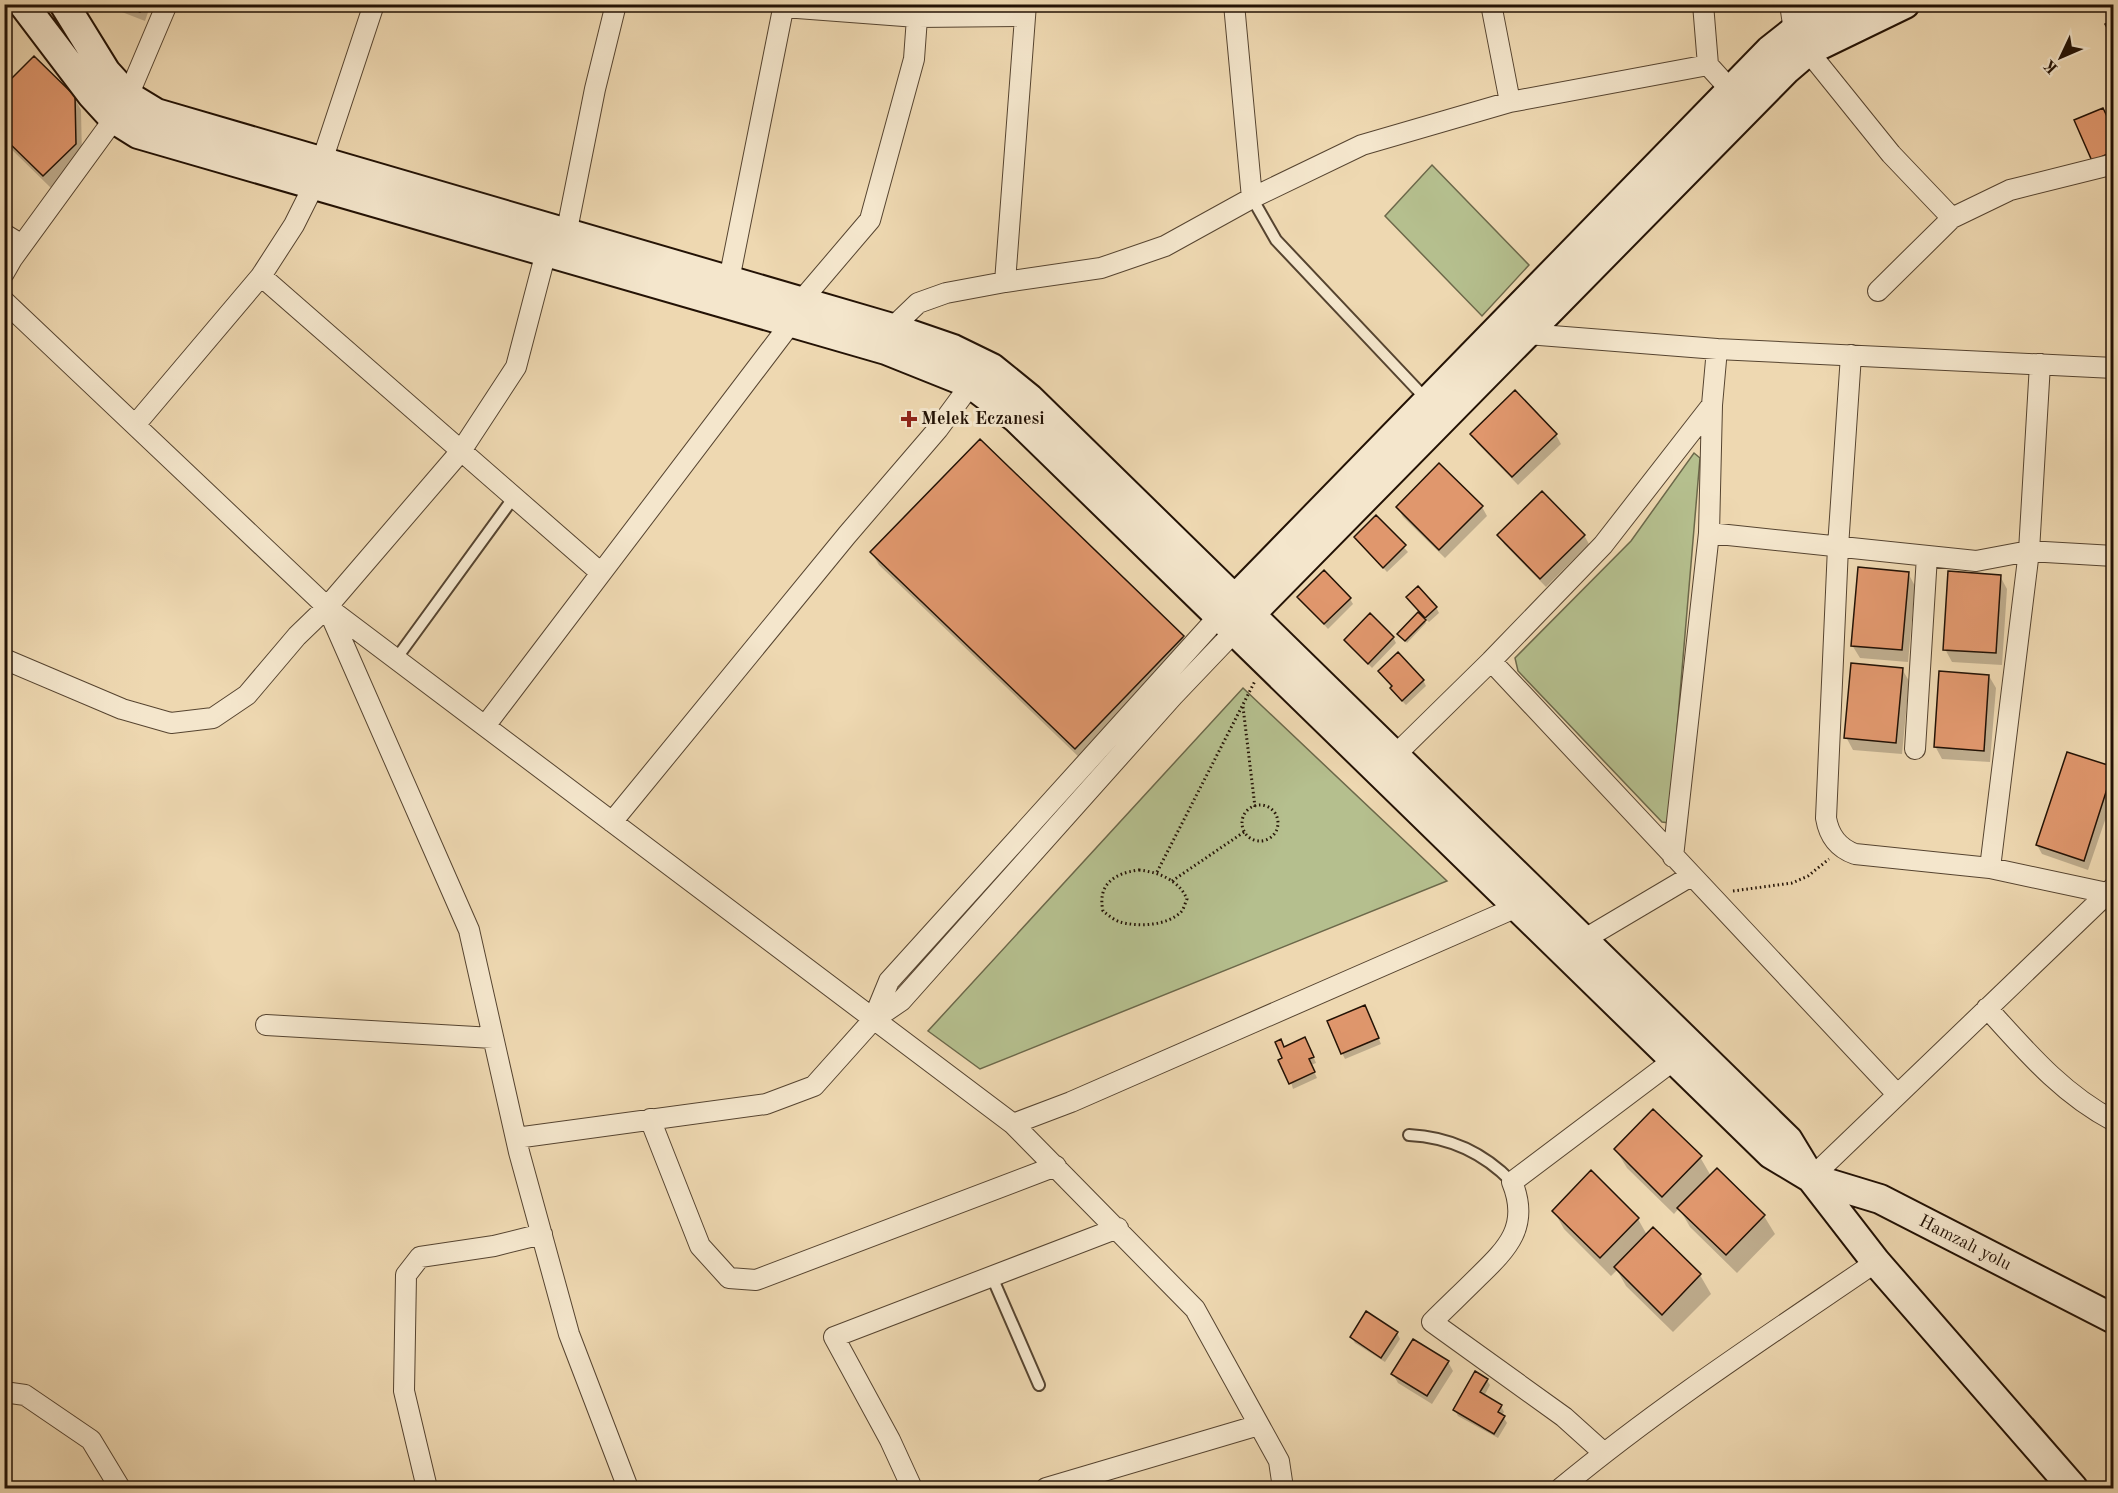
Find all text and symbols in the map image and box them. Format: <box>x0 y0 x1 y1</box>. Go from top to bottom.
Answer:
north arrow <box>2031 27 2091 87</box>
text: K <box>2042 56 2062 76</box>
place label: Melek Eczanesi <box>921 410 1045 428</box>
marker: Melek Eczanesi <box>902 412 916 426</box>
street label: Hamzalı yolu <box>1916 1212 2014 1274</box>

